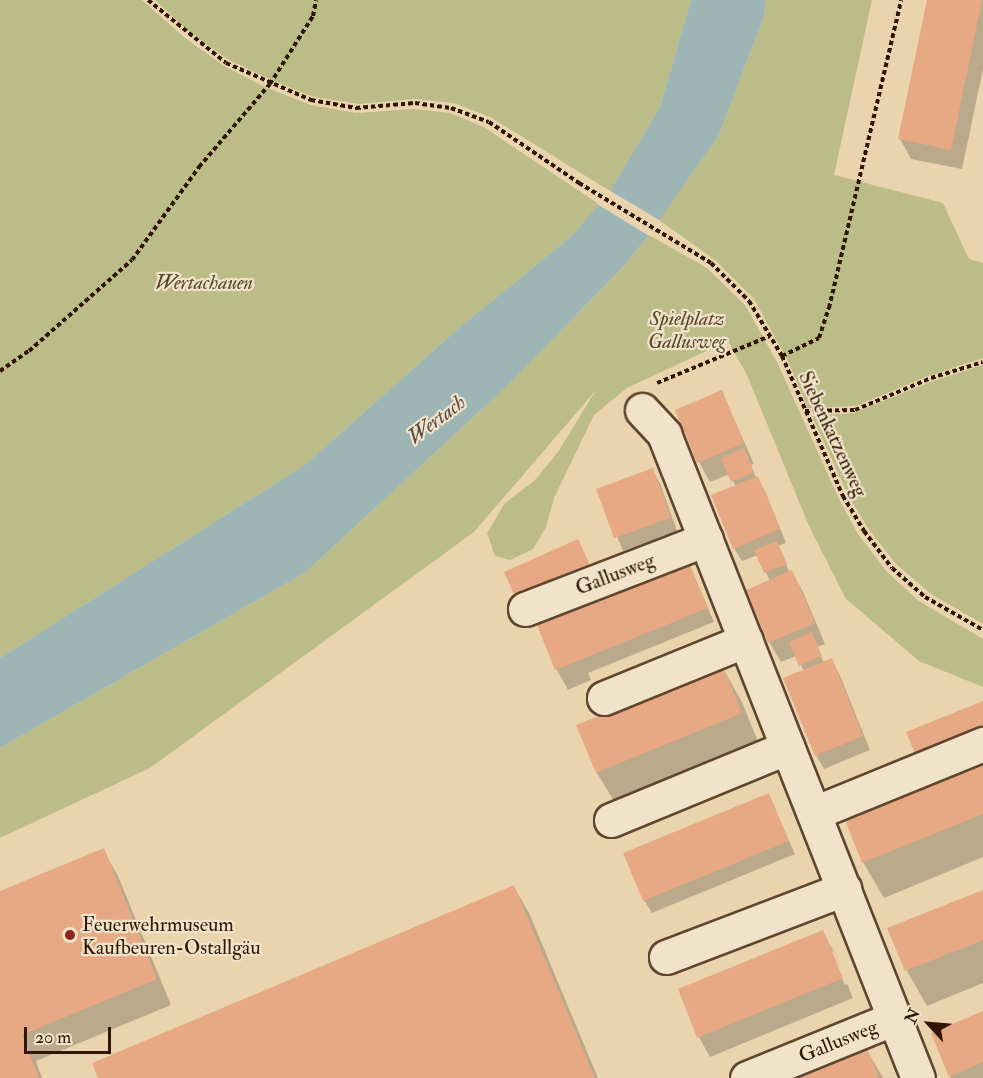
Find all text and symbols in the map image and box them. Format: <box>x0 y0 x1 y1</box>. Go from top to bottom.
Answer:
park label: Wertachauen <box>155 270 253 294</box>
park label: Spielplatz Gallusweg <box>648 306 726 353</box>
street label: Siebenkatzenweg <box>793 367 873 501</box>
water label: Wertach <box>403 390 471 450</box>
street label: Gallusweg <box>572 548 658 600</box>
place label: Feuerwehrmuseum Kaufbeuren-Ostallgäu <box>82 912 261 959</box>
marker: Feuerwehrmuseum Kaufbeuren-Ostallgäu <box>63 928 77 942</box>
north arrow <box>899 994 959 1054</box>
text: N <box>901 1005 925 1027</box>
street label: Gallusweg <box>795 1014 881 1068</box>
scale bar <box>27 1015 114 1053</box>
text: 20 m <box>35 1026 71 1049</box>

